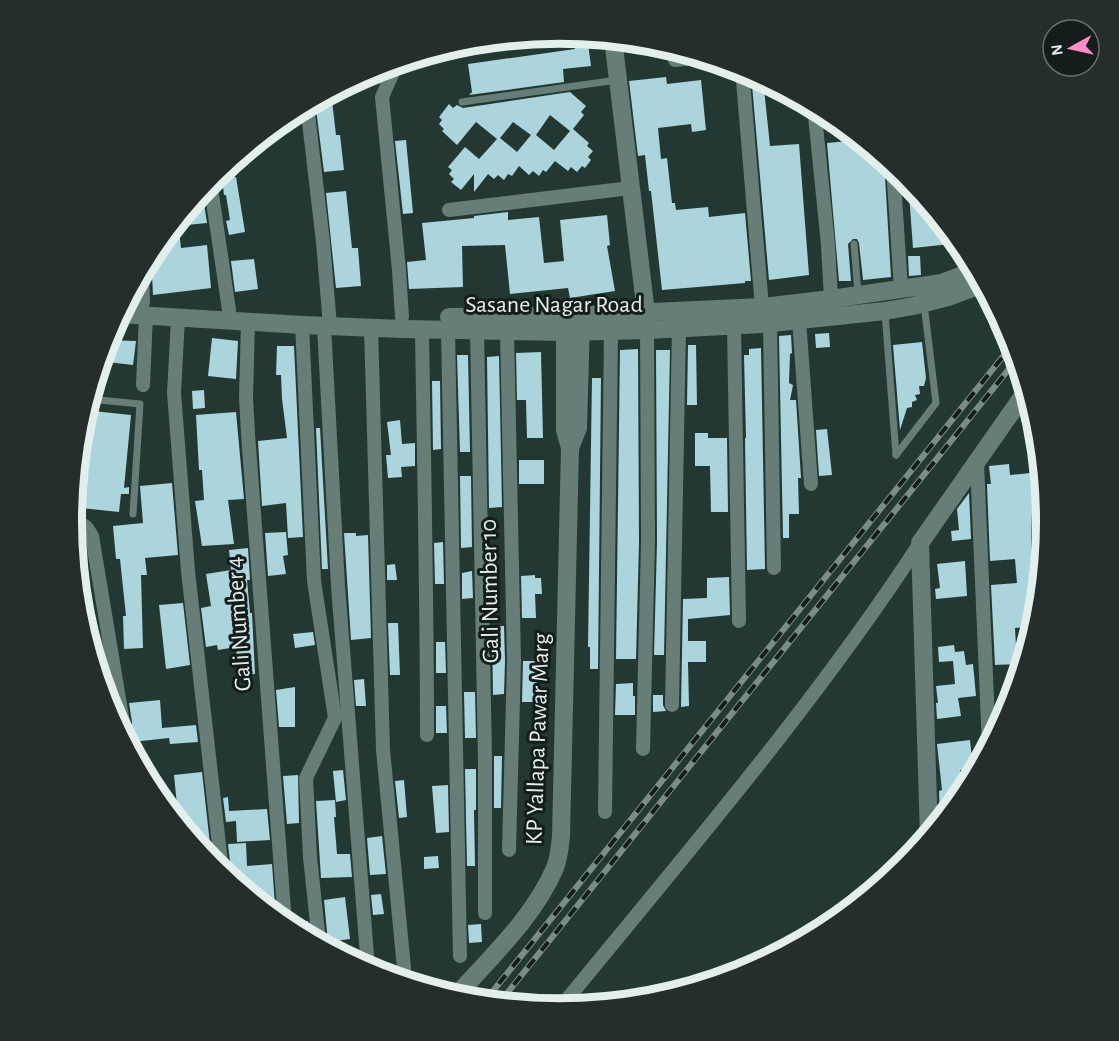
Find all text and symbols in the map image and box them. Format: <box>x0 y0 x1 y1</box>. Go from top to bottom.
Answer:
north arrow <box>1041 18 1101 78</box>
text: N <box>1048 43 1066 57</box>
street label: Sasane Nagar Road <box>465 293 643 317</box>
street label: Gali Number 10 <box>477 519 503 663</box>
street label: Gali Number 4 <box>222 556 256 692</box>
street label: KP Yallapa Pawar Marg <box>522 632 554 845</box>

